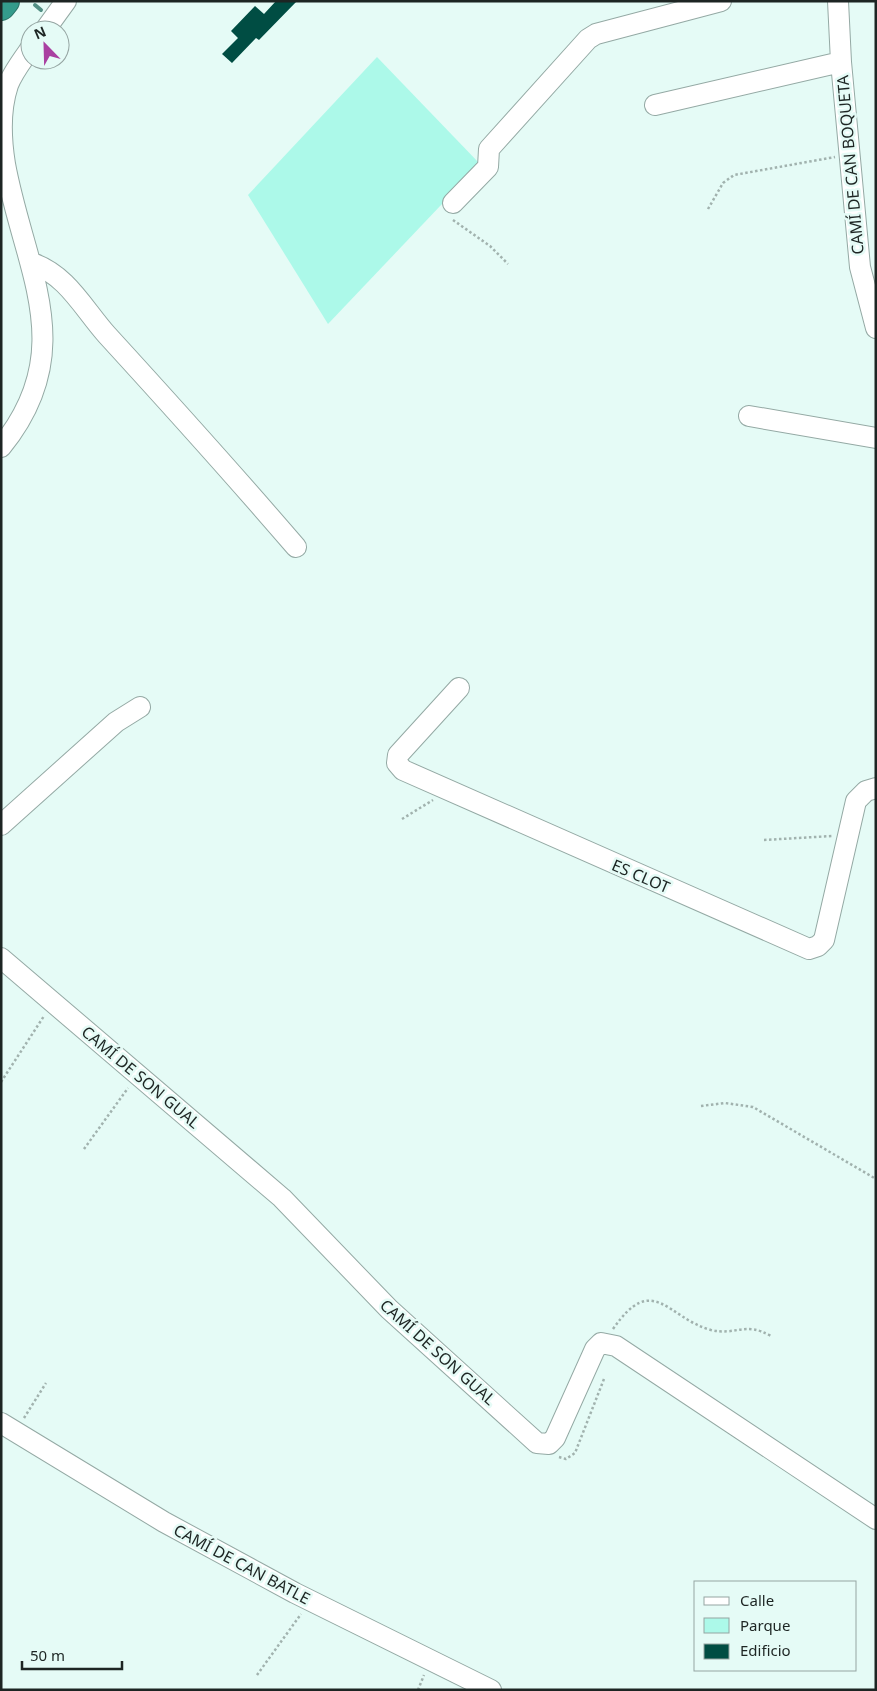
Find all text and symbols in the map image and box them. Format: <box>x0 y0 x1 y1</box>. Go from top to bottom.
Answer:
north arrow <box>20 20 70 70</box>
text: N <box>31 22 49 44</box>
street label: CAMÍ DE CAN BOQUETA <box>831 74 869 256</box>
street label: ES CLOT <box>609 854 673 898</box>
street label: CAMÍ DE SON GUAL <box>77 1021 205 1133</box>
street label: CAMÍ DE SON GUAL <box>375 1294 501 1410</box>
street label: CAMÍ DE CAN BATLE <box>170 1519 314 1609</box>
legend <box>694 1581 857 1671</box>
text: Calle <box>740 1590 774 1610</box>
text: Parque <box>740 1615 790 1635</box>
scale bar <box>22 1638 122 1670</box>
text: Edificio <box>740 1640 791 1660</box>
text: 50 m <box>30 1645 65 1665</box>

